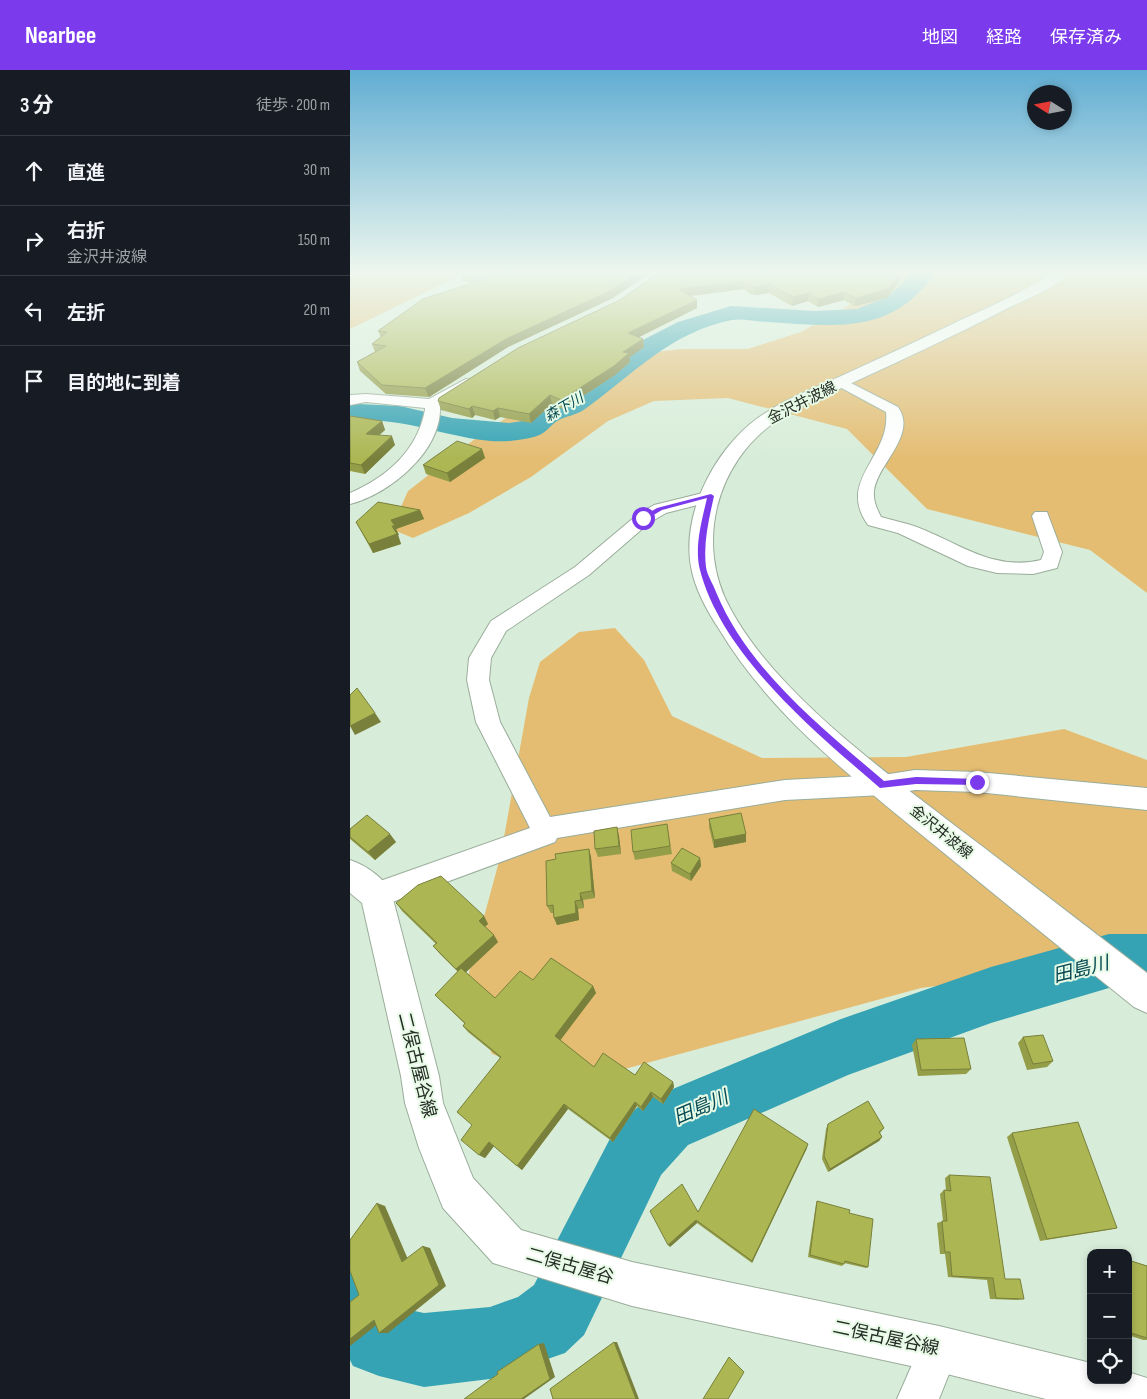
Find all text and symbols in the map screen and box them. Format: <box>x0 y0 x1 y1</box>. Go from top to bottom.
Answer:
text: Nearbee <box>25 21 96 50</box>
text: 地図 <box>922 27 958 48</box>
text: 経路 <box>986 27 1022 48</box>
text: 保存済み <box>1050 27 1122 48</box>
north arrow <box>1027 85 1072 130</box>
text: 3 分 <box>20 93 54 118</box>
text: 徒歩 · 200 m <box>256 96 330 115</box>
icon: ahead <box>20 157 48 185</box>
text: 30 m <box>303 161 330 180</box>
text: 直進 <box>67 162 105 185</box>
text: 右折 <box>67 220 105 243</box>
icon: right <box>20 227 48 255</box>
text: 150 m <box>298 231 330 250</box>
text: 金沢井波線 <box>67 248 147 267</box>
icon: left <box>20 297 48 325</box>
text: 20 m <box>303 301 330 320</box>
text: 左折 <box>67 302 105 325</box>
icon: arrive <box>20 367 48 395</box>
text: 目的地に到着 <box>67 372 181 395</box>
street label: 金沢井波線 <box>764 378 840 428</box>
water label: 森下川 <box>542 388 588 425</box>
route start <box>632 507 655 530</box>
route end <box>966 771 989 794</box>
street label: 金沢井波線 <box>906 801 976 863</box>
water label: 田島川 <box>1051 951 1113 988</box>
street label: 二俣古屋谷線 <box>394 1010 440 1120</box>
water label: 田島川 <box>670 1085 734 1130</box>
street label: 二俣古屋谷 <box>524 1244 616 1288</box>
map controls <box>1087 1249 1132 1384</box>
button: + <box>1087 1249 1132 1294</box>
button: − <box>1087 1294 1132 1339</box>
street label: 二俣古屋谷線 <box>831 1317 941 1359</box>
button: locate <box>1087 1339 1132 1384</box>

